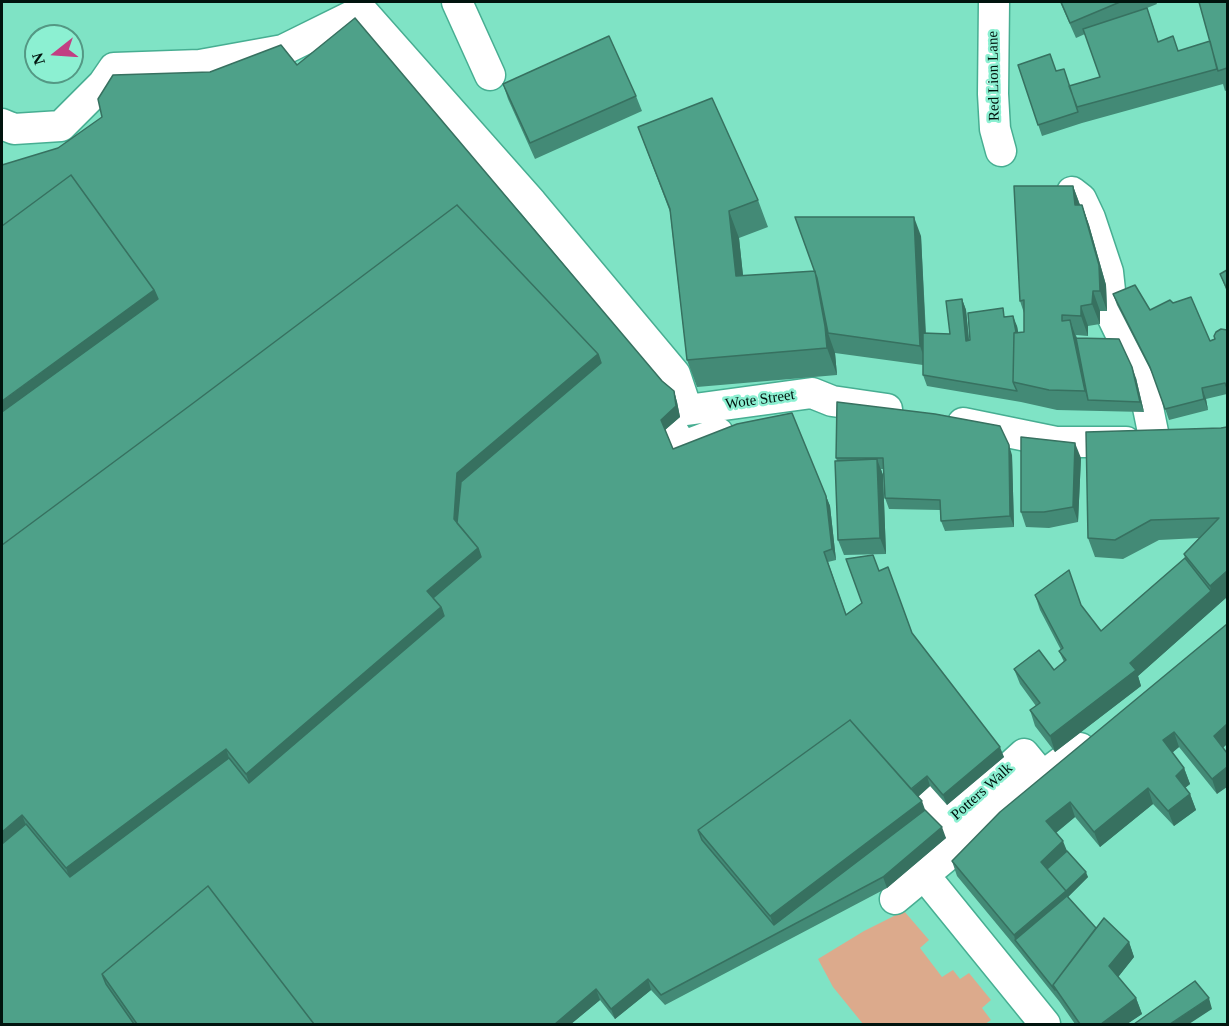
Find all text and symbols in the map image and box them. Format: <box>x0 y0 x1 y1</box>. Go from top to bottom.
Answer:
north arrow <box>24 24 84 84</box>
street label: Red Lion Lane <box>984 31 1004 121</box>
text: N <box>28 51 48 67</box>
street label: Wote Street <box>724 386 796 414</box>
street label: Potters Walk <box>947 760 1017 824</box>

